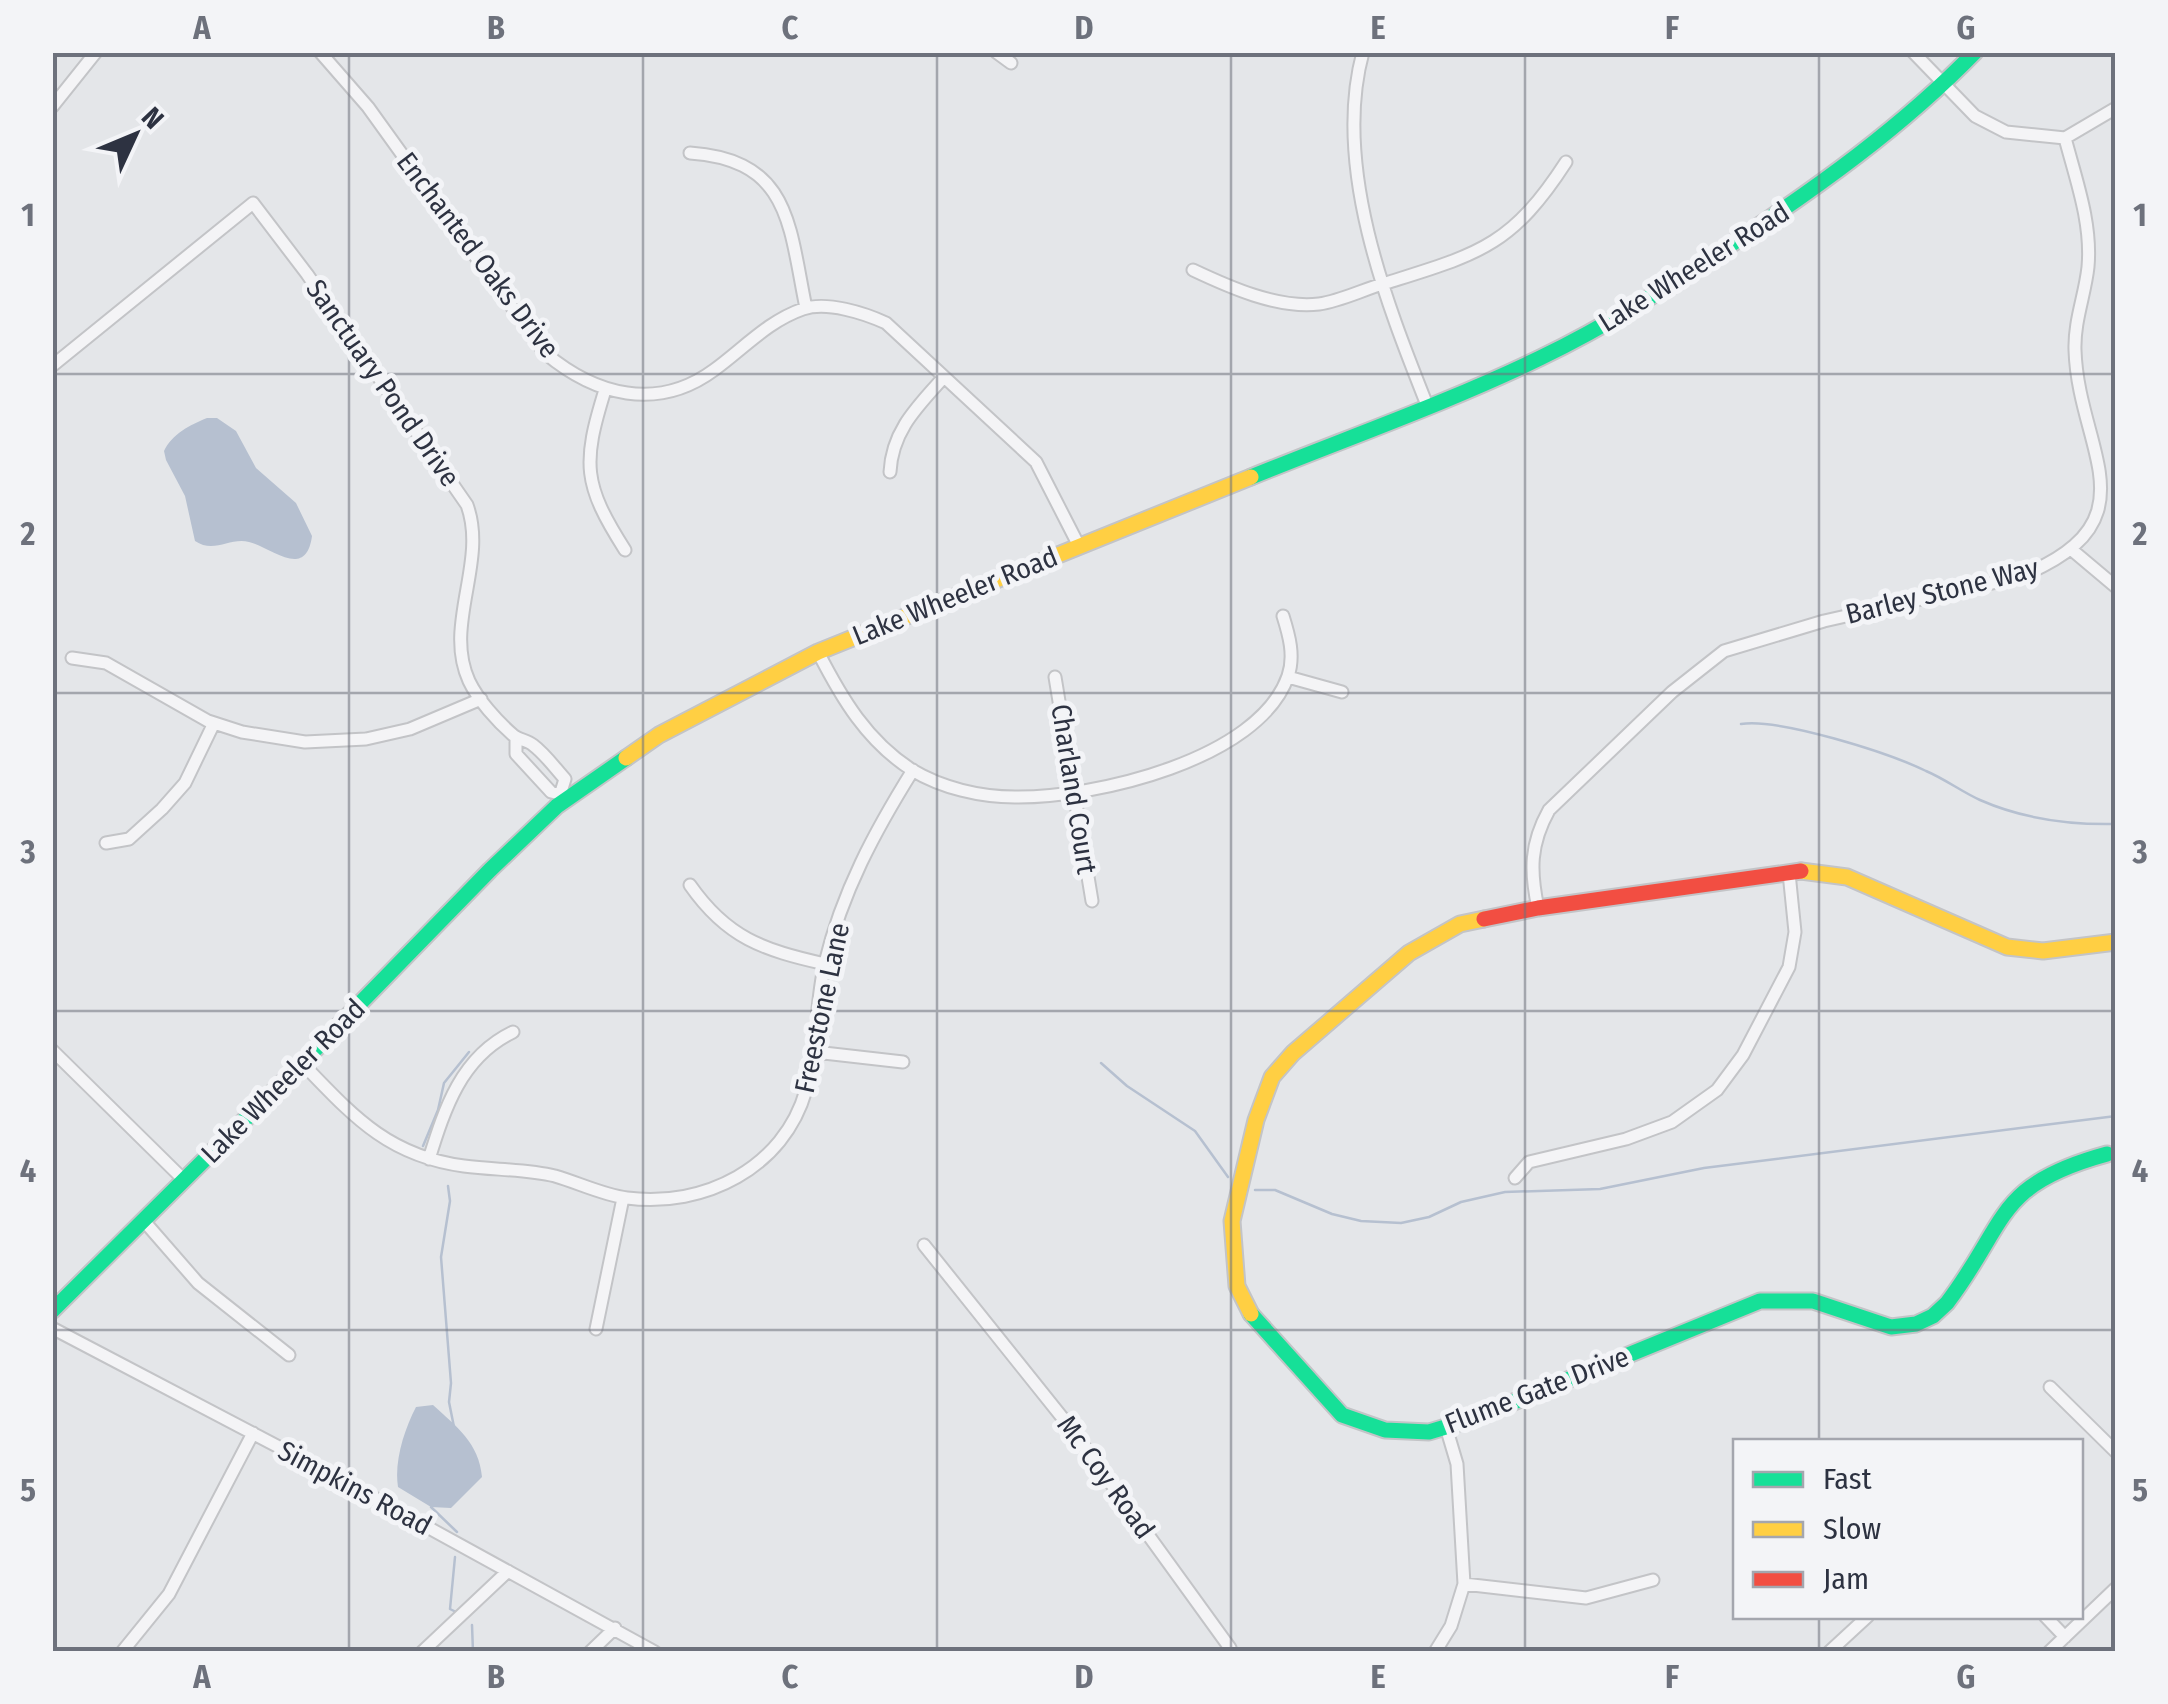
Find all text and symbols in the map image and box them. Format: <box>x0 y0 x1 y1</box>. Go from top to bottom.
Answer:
text: A <box>192 9 211 47</box>
text: B <box>487 9 505 47</box>
text: C <box>782 9 799 47</box>
text: D <box>1074 9 1094 47</box>
text: E <box>1370 9 1386 47</box>
text: F <box>1665 9 1679 47</box>
text: G <box>1957 9 1975 47</box>
north arrow <box>85 85 185 185</box>
text: N <box>135 100 170 135</box>
street label: Enchanted Oaks Drive <box>390 146 566 364</box>
street label: Lake Wheeler Road <box>1593 195 1795 339</box>
text: 1 <box>21 196 35 234</box>
text: 1 <box>2133 196 2147 234</box>
street label: Sanctuary Pond Drive <box>299 273 467 493</box>
text: 2 <box>20 515 36 553</box>
text: 2 <box>2132 515 2148 553</box>
street label: Lake Wheeler Road <box>848 540 1062 652</box>
street label: Barley Stone Way <box>1842 551 2042 631</box>
street label: Charland Court <box>1044 702 1104 877</box>
text: 3 <box>19 833 36 871</box>
text: 3 <box>2131 833 2148 871</box>
street label: Freestone Lane <box>788 920 856 1096</box>
street label: Lake Wheeler Road <box>194 992 372 1170</box>
text: 4 <box>20 1152 36 1190</box>
text: 4 <box>2132 1152 2148 1190</box>
street label: Flume Gate Drive <box>1440 1340 1634 1440</box>
street label: Mc Coy Road <box>1050 1409 1162 1545</box>
street label: Simpkins Road <box>273 1434 437 1542</box>
legend <box>1733 1439 2083 1619</box>
text: Fast <box>1823 1461 1872 1497</box>
text: 5 <box>20 1471 36 1509</box>
text: 5 <box>2132 1471 2148 1509</box>
text: Slow <box>1823 1511 1881 1547</box>
text: Jam <box>1823 1561 1869 1597</box>
text: A <box>192 1658 211 1696</box>
text: B <box>487 1658 505 1696</box>
text: C <box>782 1658 799 1696</box>
text: D <box>1074 1658 1094 1696</box>
text: E <box>1370 1658 1386 1696</box>
text: F <box>1665 1658 1679 1696</box>
text: G <box>1957 1658 1975 1696</box>

